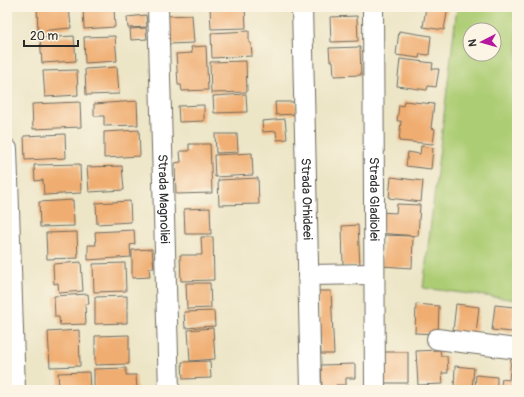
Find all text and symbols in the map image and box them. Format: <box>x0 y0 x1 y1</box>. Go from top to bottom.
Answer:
scale bar <box>24 22 78 48</box>
north arrow <box>462 22 502 62</box>
text: 20 m <box>30 29 59 44</box>
text: N <box>466 38 479 47</box>
street label: Strada Magnoliei <box>154 154 173 244</box>
street label: Strada Gladiolei <box>366 157 382 241</box>
street label: Strada Orhideei <box>298 158 315 240</box>

